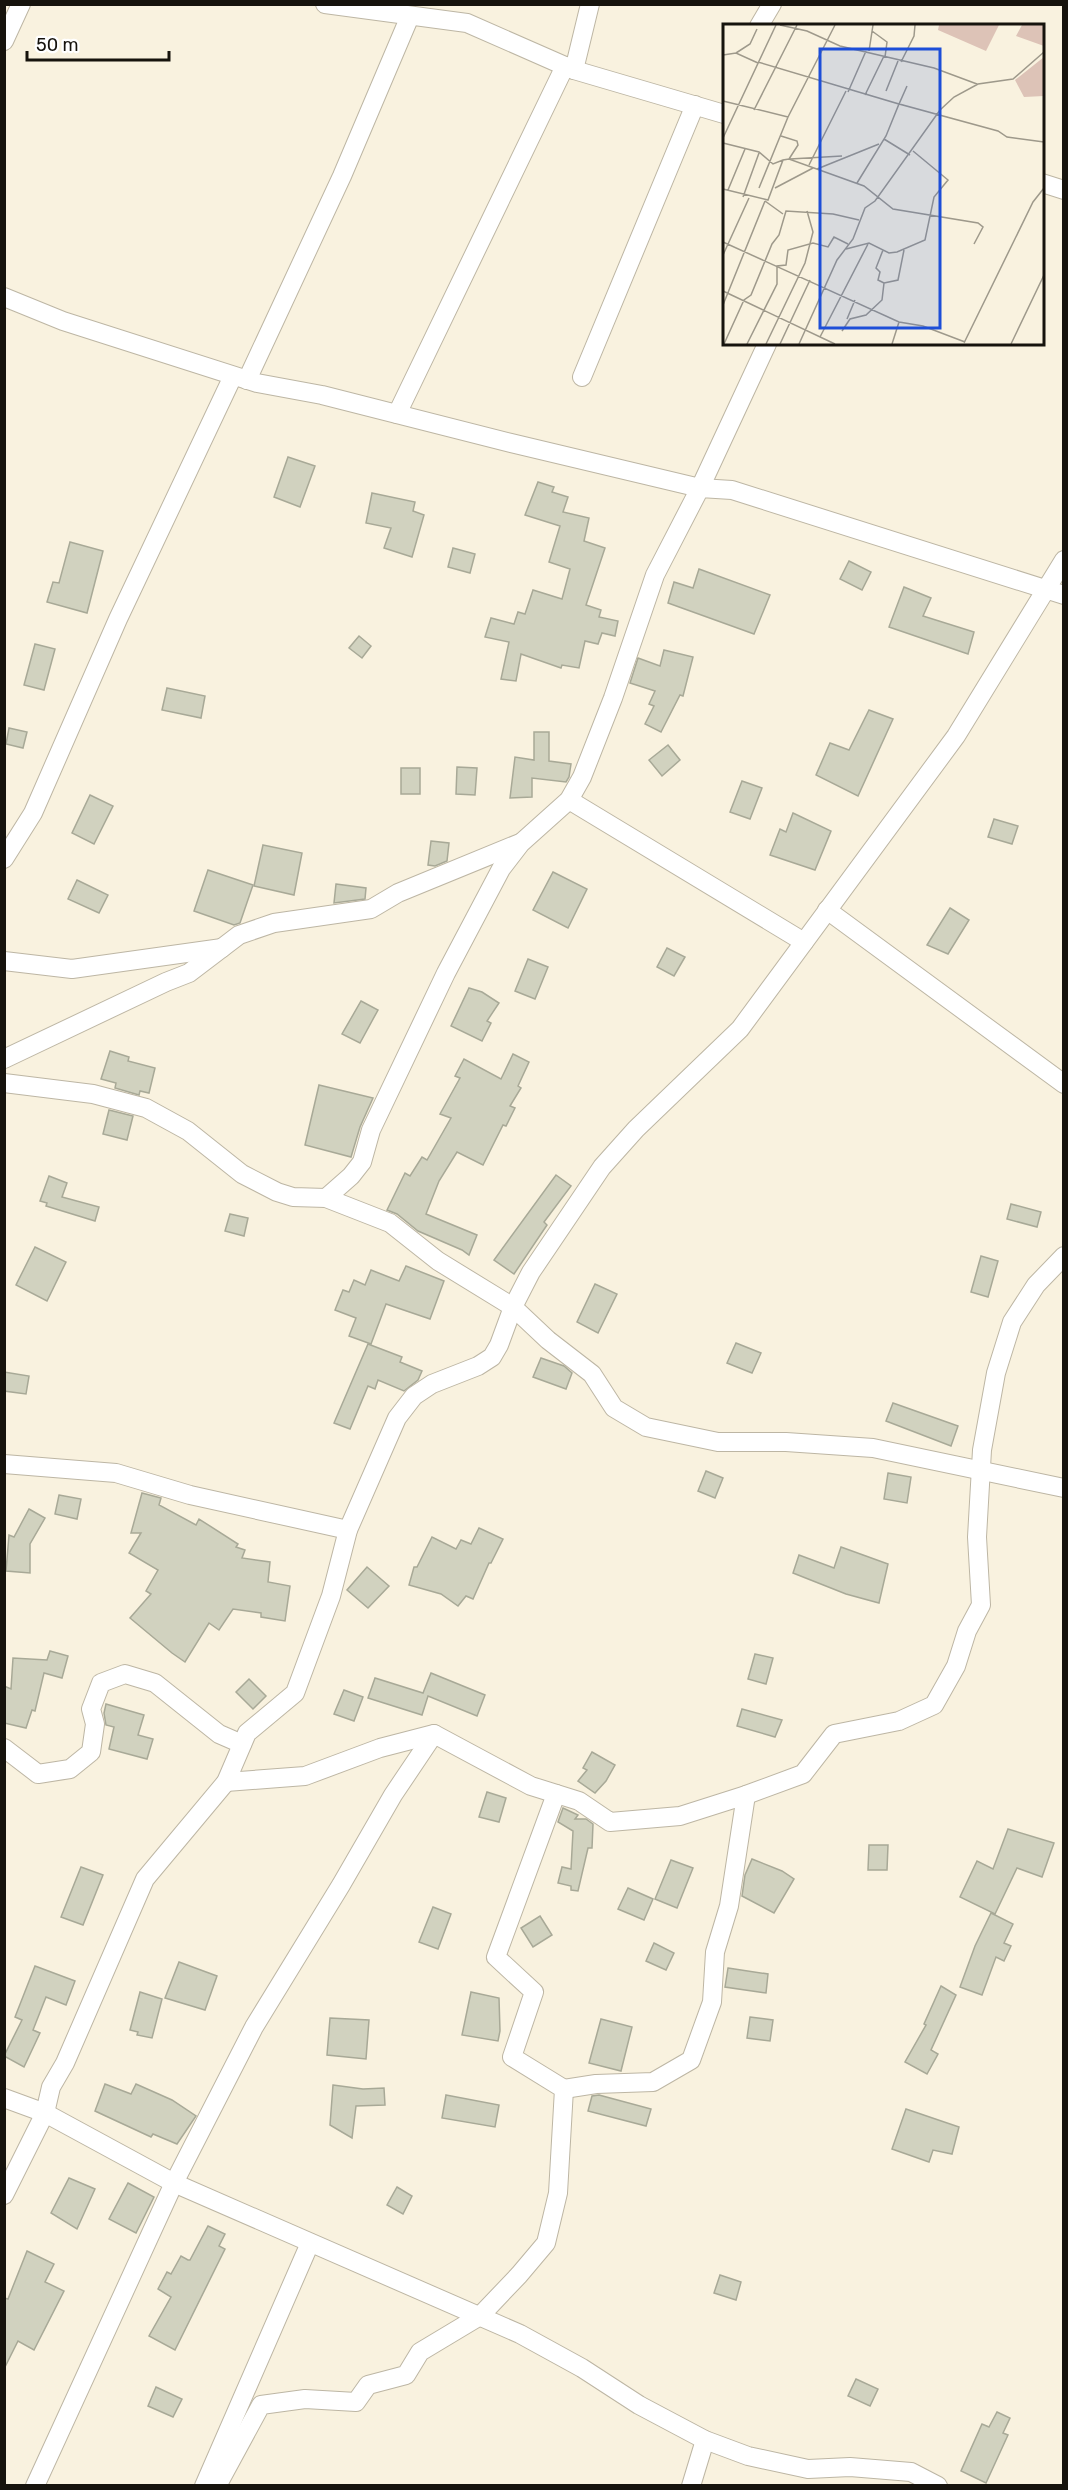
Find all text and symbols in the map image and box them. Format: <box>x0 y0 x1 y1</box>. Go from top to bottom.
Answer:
scale bar <box>27 24 170 62</box>
inset map <box>723 24 1044 345</box>
text: 50 m <box>36 34 79 56</box>

